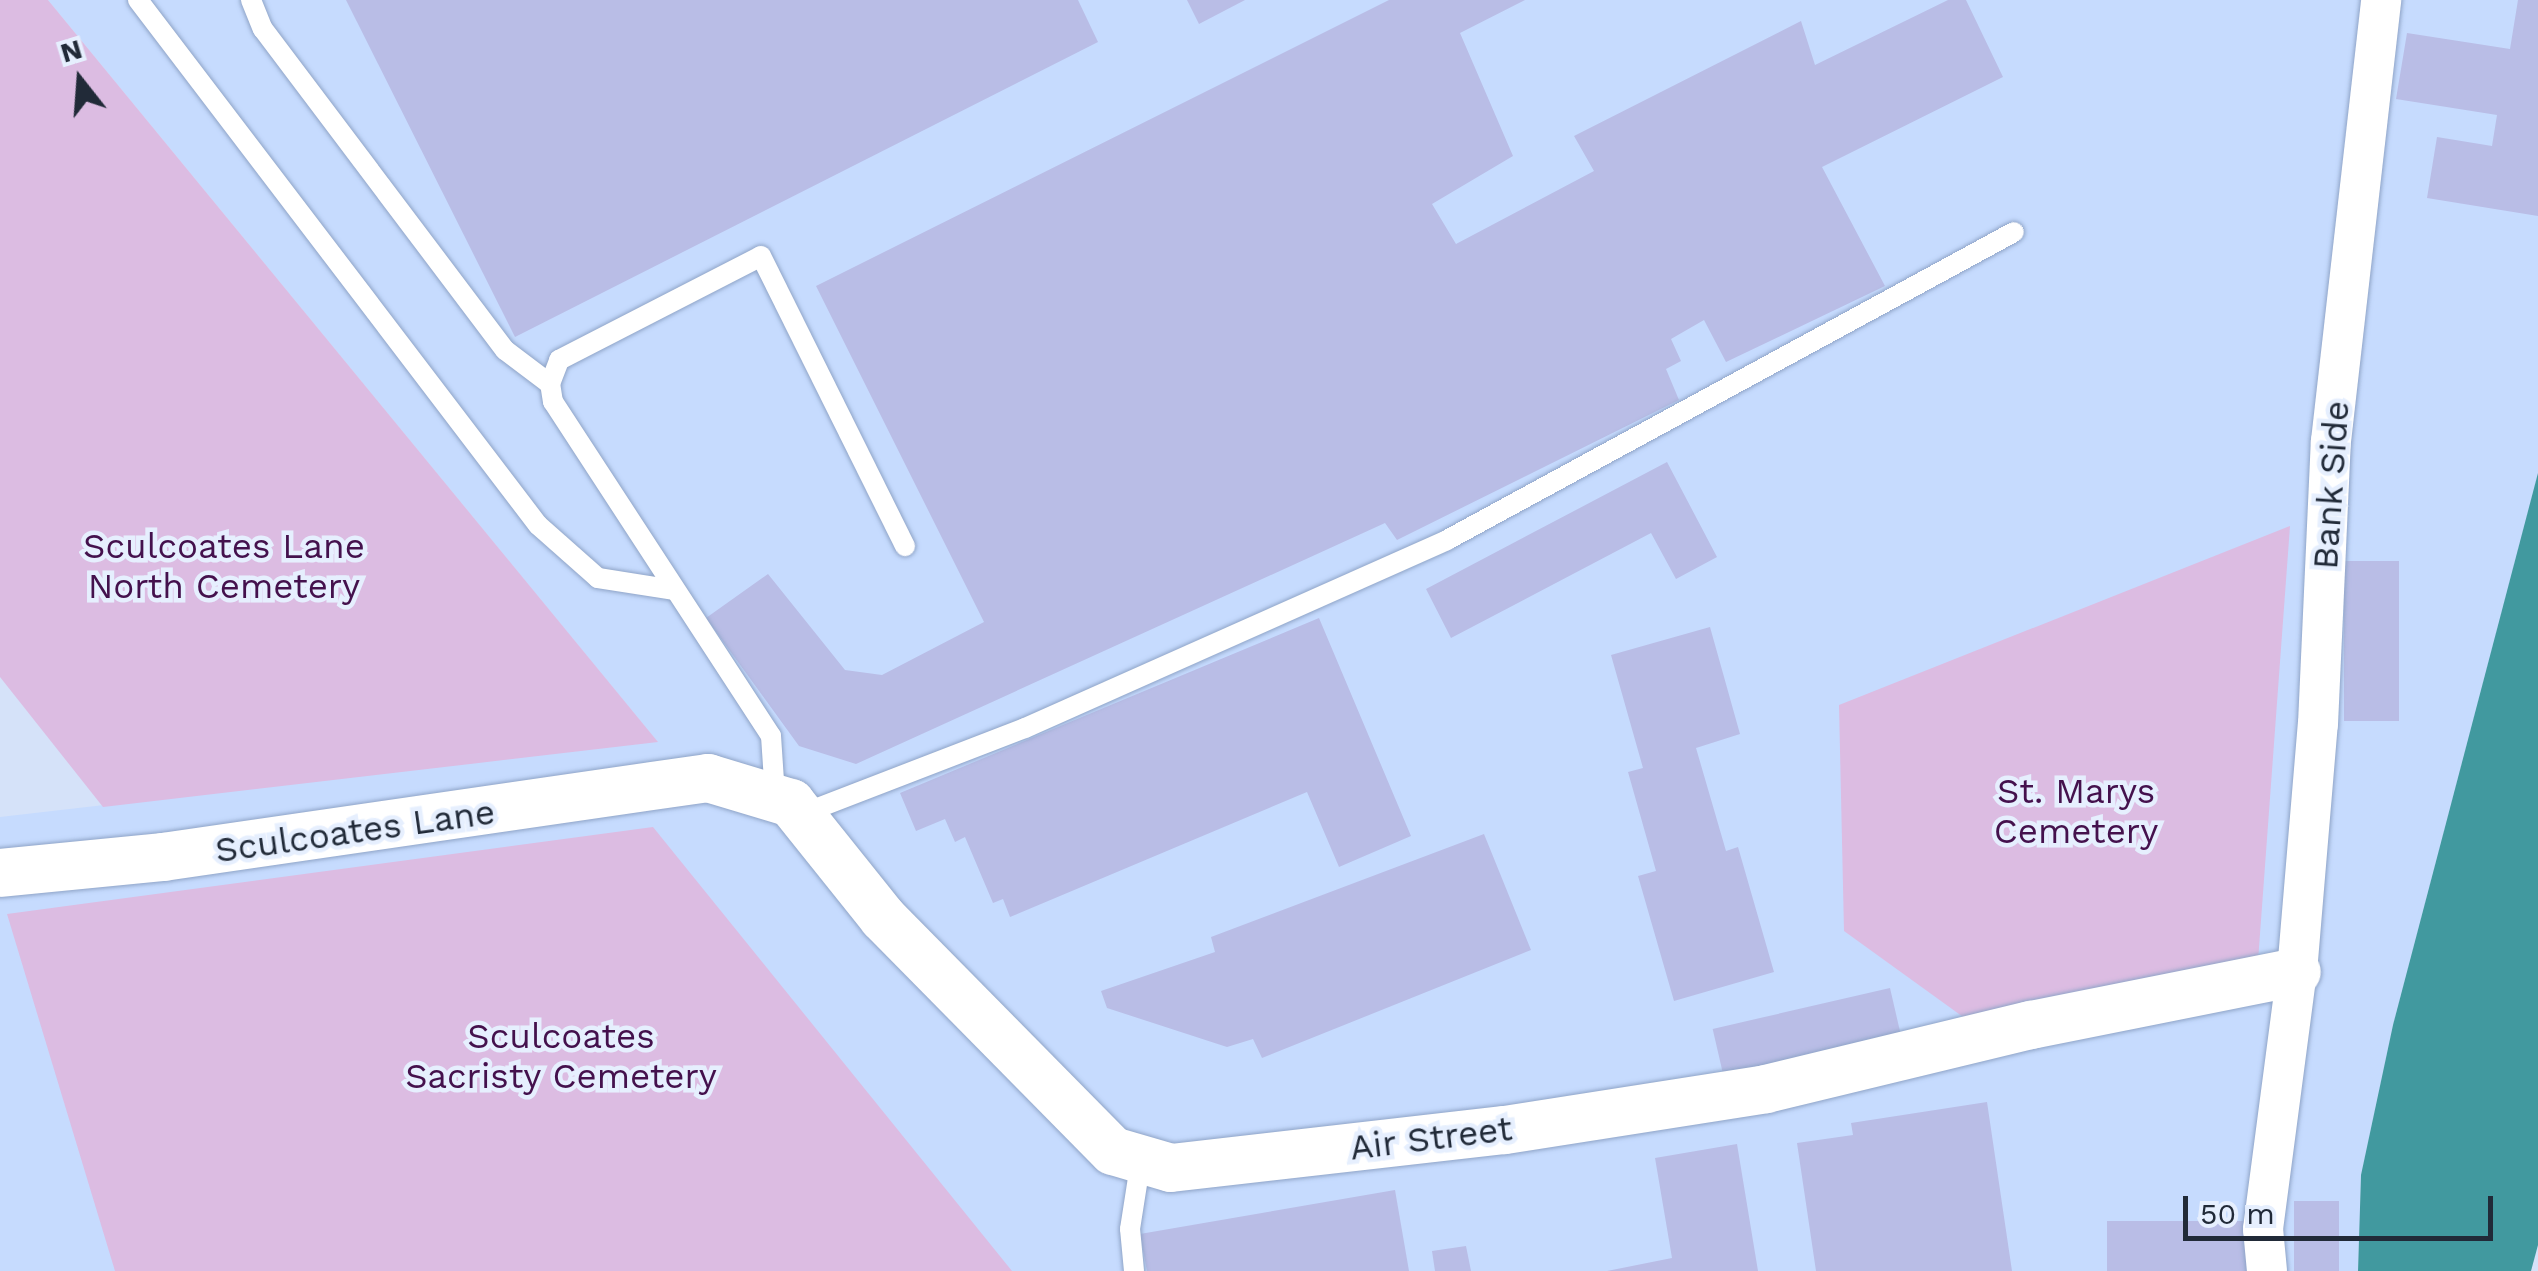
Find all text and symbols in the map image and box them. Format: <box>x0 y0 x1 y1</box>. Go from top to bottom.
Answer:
north arrow <box>30 30 130 130</box>
text: N <box>56 32 86 70</box>
street label: Bank Side <box>2304 399 2358 571</box>
park label: Sculcoates Lane North Cemetery <box>83 525 365 607</box>
park label: St. Marys Cemetery <box>1994 770 2158 852</box>
street label: Sculcoates Lane <box>213 791 497 871</box>
park label: Sculcoates Sacristy Cemetery <box>405 1015 717 1097</box>
street label: Air Street <box>1347 1107 1515 1169</box>
scale bar <box>2188 1176 2498 1238</box>
text: 50 m <box>2200 1196 2275 1231</box>

